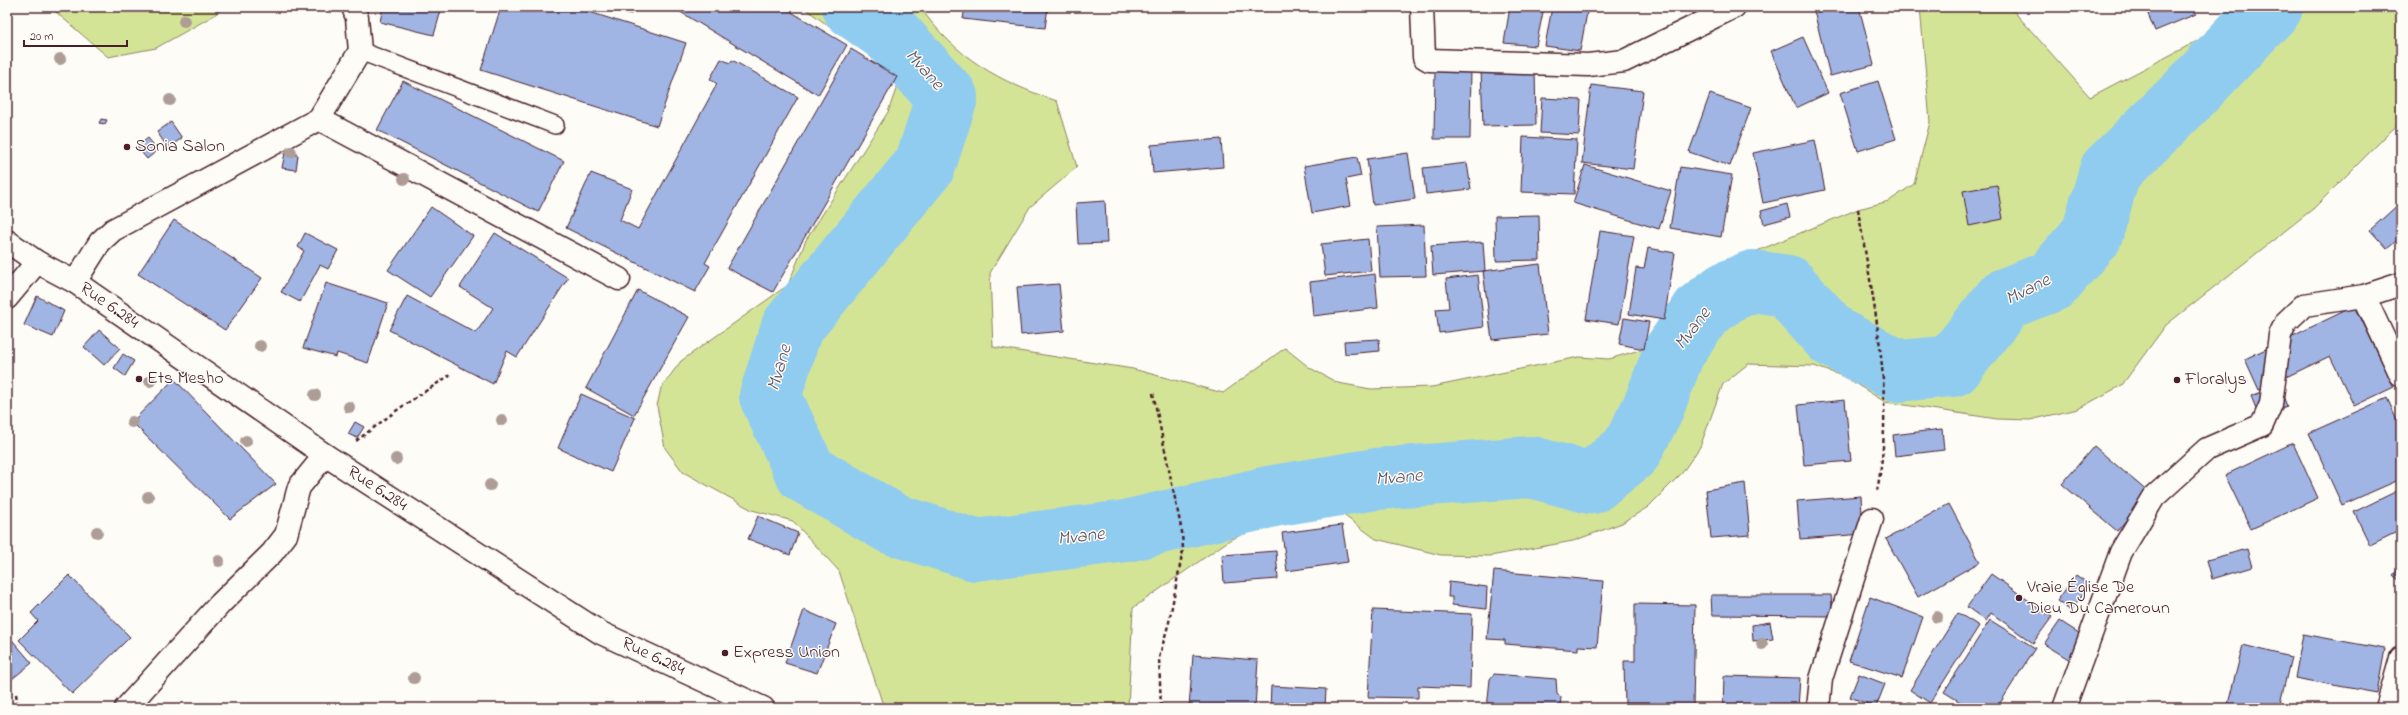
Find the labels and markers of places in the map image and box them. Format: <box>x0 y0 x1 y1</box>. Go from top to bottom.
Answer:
place label: Sonia Salon <box>135 134 225 160</box>
marker: Sonia Salon <box>122 142 132 152</box>
place label: Ets Mesho <box>147 366 224 392</box>
place label: Floralys <box>2184 367 2247 393</box>
marker: Ets Mesho <box>134 374 144 384</box>
marker: Floralys <box>2172 375 2182 385</box>
place label: Vraie Église De Dieu Du Cameroun <box>2026 575 2170 622</box>
marker: Vraie Église De Dieu Du Cameroun <box>2014 593 2024 603</box>
place label: Express Union <box>733 640 840 666</box>
marker: Express Union <box>720 648 730 658</box>

